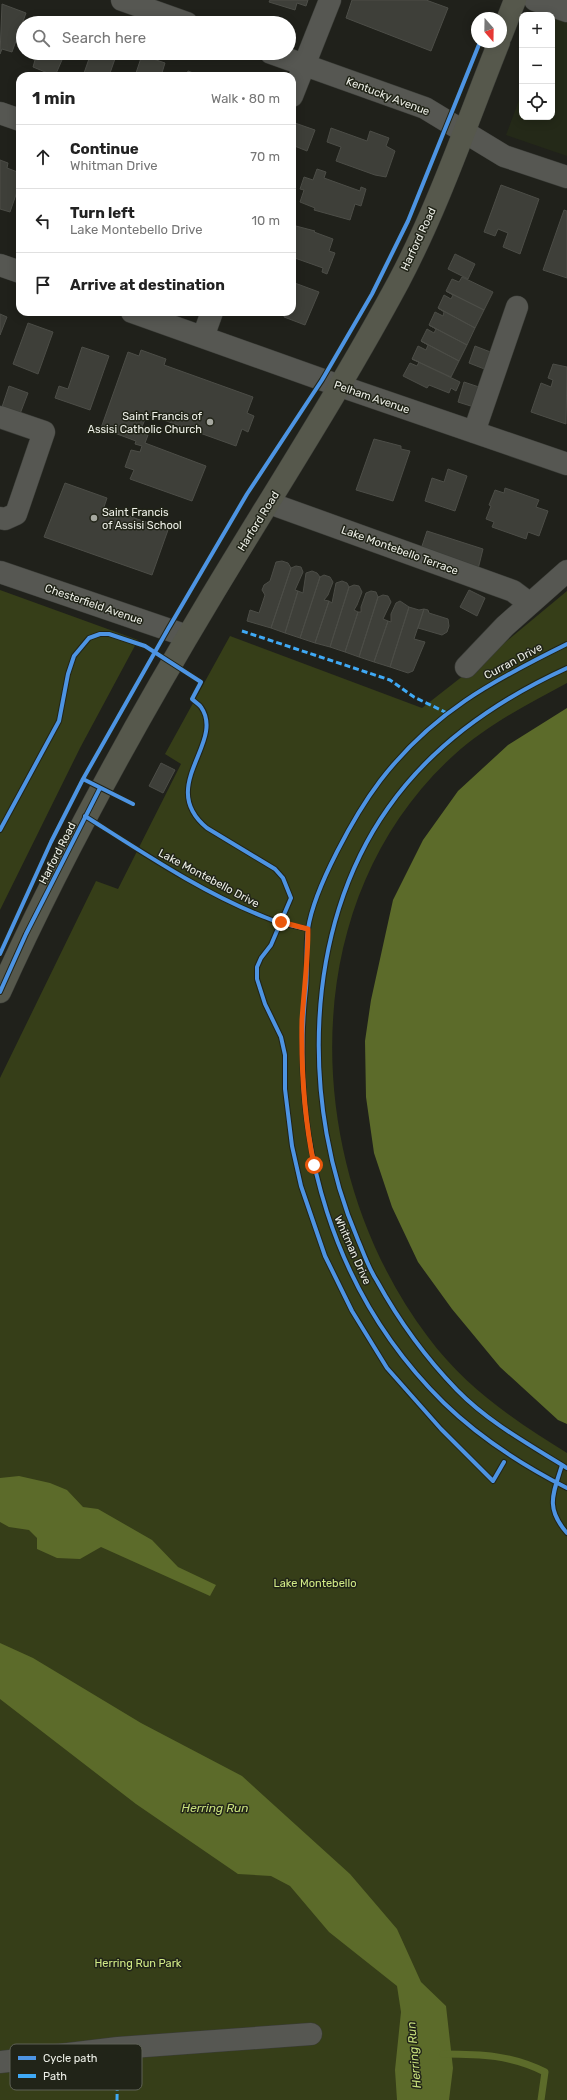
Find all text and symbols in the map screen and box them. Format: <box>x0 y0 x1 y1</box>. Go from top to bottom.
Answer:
north arrow <box>471 12 507 48</box>
map controls <box>519 12 555 120</box>
button: + <box>519 12 555 48</box>
search box <box>16 16 296 60</box>
icon: search <box>30 27 52 49</box>
text: Search here <box>62 29 146 47</box>
button: − <box>519 48 555 84</box>
street label: Kentucky Avenue <box>344 75 431 118</box>
button: locate <box>519 84 555 120</box>
text: 1 min <box>32 88 75 108</box>
text: Walk · 80 m <box>211 91 280 106</box>
text: Continue <box>70 140 139 158</box>
icon: ahead <box>32 146 54 168</box>
text: 70 m <box>250 149 280 164</box>
text: Whitman Drive <box>70 158 158 173</box>
text: Turn left <box>70 204 135 222</box>
street label: Harford Road <box>398 206 439 273</box>
icon: left <box>32 210 54 232</box>
text: 10 m <box>251 213 280 228</box>
text: Lake Montebello Drive <box>70 222 203 237</box>
icon: arrive <box>32 274 54 296</box>
text: Arrive at destination <box>70 276 225 294</box>
street label: Pelham Avenue <box>332 378 411 417</box>
place label: Saint Francis of Assisi Catholic Church <box>88 410 203 436</box>
marker: Saint Francis of Assisi Catholic Church <box>205 417 215 427</box>
street label: Harford Road <box>235 489 282 554</box>
place label: Saint Francis of Assisi School <box>102 506 182 532</box>
marker: Saint Francis of Assisi School <box>89 513 99 523</box>
street label: Lake Montebello Terrace <box>340 523 460 578</box>
street label: Chesterfield Avenue <box>43 582 145 627</box>
street label: Curran Drive <box>482 641 545 682</box>
street label: Harford Road <box>36 820 79 886</box>
street label: Lake Montebello Drive <box>156 846 261 911</box>
route end <box>272 913 290 931</box>
route start <box>305 1156 323 1174</box>
street label: Whitman Drive <box>332 1214 374 1287</box>
park label: Lake Montebello <box>274 1577 357 1590</box>
water label: Herring Run <box>181 1801 249 1815</box>
park label: Herring Run Park <box>94 1957 182 1970</box>
water label: Herring Run <box>404 2021 424 2089</box>
legend <box>10 2044 142 2090</box>
text: Cycle path <box>43 2052 97 2065</box>
text: Path <box>43 2070 67 2083</box>

